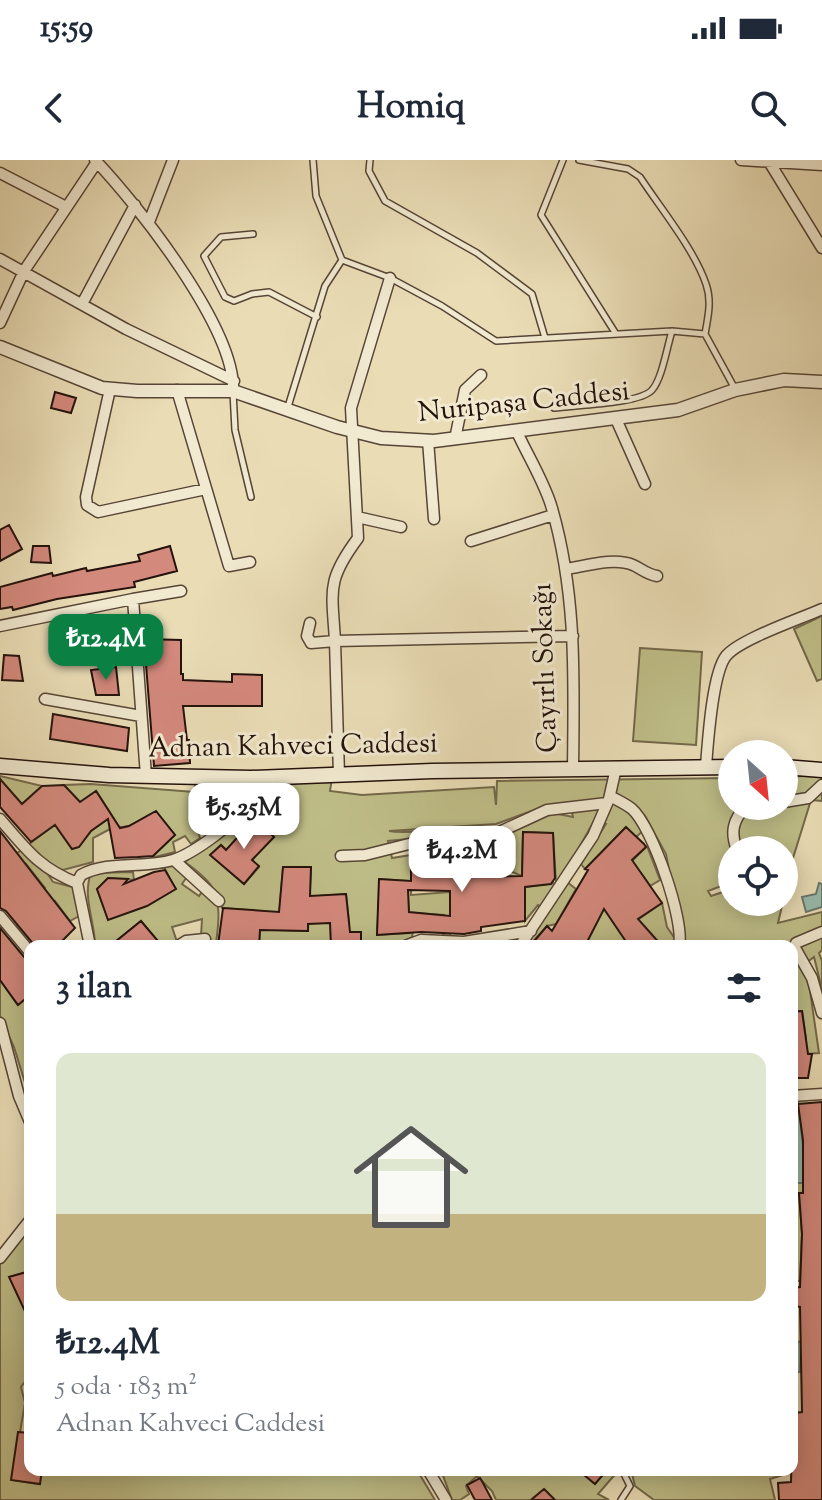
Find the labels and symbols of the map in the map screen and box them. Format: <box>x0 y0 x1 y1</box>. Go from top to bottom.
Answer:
street label: Nuripaşa Caddesi <box>416 372 632 434</box>
street label: Çayırlı Sokağı <box>523 582 569 754</box>
pin: ₺12.4M <box>41 614 171 682</box>
street label: Adnan Kahveci Caddesi <box>148 724 438 770</box>
north arrow <box>718 740 798 820</box>
pin: ₺5.25M <box>179 783 309 851</box>
pin: ₺4.2M <box>406 826 518 894</box>

